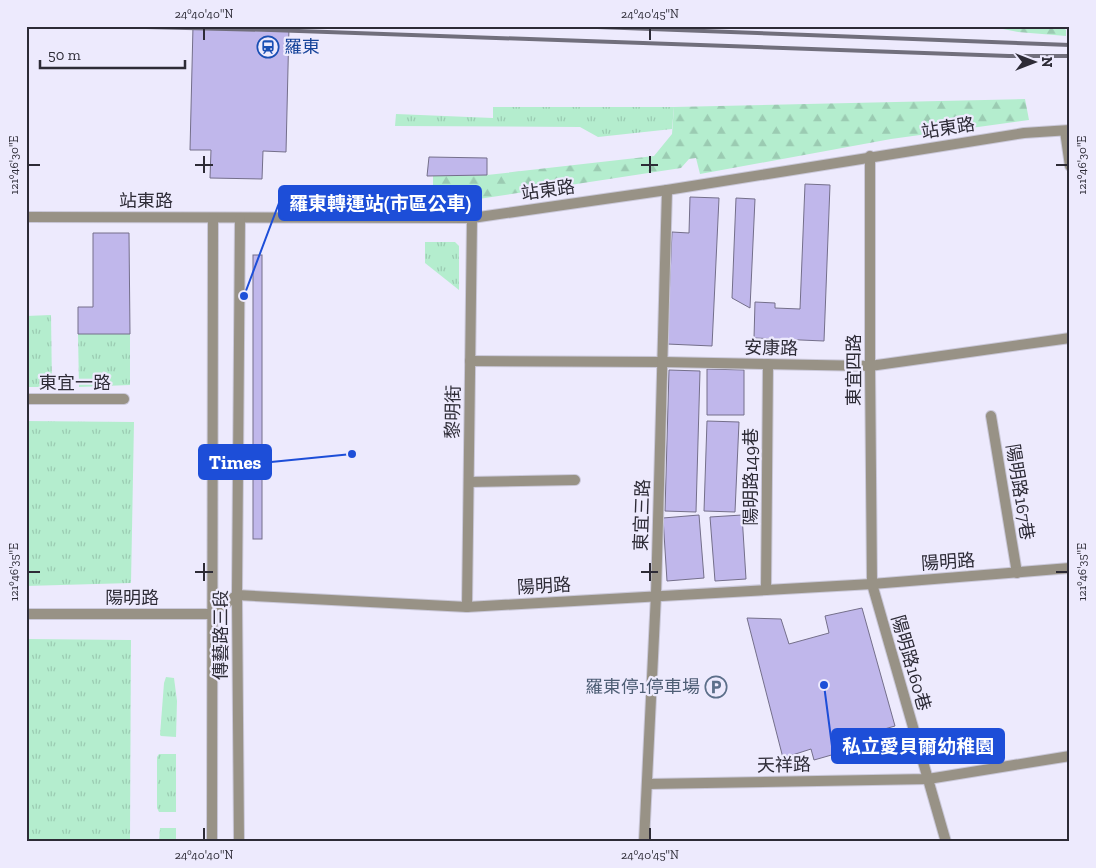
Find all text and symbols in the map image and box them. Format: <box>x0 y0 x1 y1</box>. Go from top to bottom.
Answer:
text: 24°40'40"N <box>175 7 233 21</box>
text: 24°40'45"N <box>621 7 679 21</box>
station icon: 羅東 <box>256 35 280 59</box>
place label: 羅東 <box>284 36 320 58</box>
scale bar <box>40 38 185 70</box>
north arrow <box>1008 38 1058 88</box>
text: 50 m <box>48 46 81 64</box>
text: N <box>1038 57 1055 68</box>
street label: 站東路 <box>920 113 976 143</box>
text: 121°46'30"E <box>7 136 21 194</box>
text: 121°46'30"E <box>1075 136 1089 194</box>
street label: 站東路 <box>520 175 576 205</box>
callout: 羅東轉運站(市區公車) <box>279 186 481 220</box>
street label: 站東路 <box>119 190 173 212</box>
text: 羅東轉運站(市區公車) <box>289 192 471 215</box>
street label: 東宜四路 <box>843 334 865 406</box>
street label: 安康路 <box>744 337 798 359</box>
street label: 東宜一路 <box>39 372 111 394</box>
street label: 黎明街 <box>442 385 464 439</box>
street label: 陽明路149巷 <box>740 428 762 526</box>
street label: 陽明路167巷 <box>1002 442 1038 542</box>
callout: Times <box>199 445 271 479</box>
text: Times <box>209 451 262 474</box>
street label: 東宜三路 <box>630 479 654 551</box>
text: 121°46'35"E <box>7 543 21 601</box>
text: 121°46'35"E <box>1075 543 1089 601</box>
street label: 陽明路 <box>920 549 976 575</box>
street label: 陽明路 <box>516 574 572 598</box>
street label: 陽明路 <box>105 587 159 609</box>
street label: 傳藝路三段 <box>210 590 232 680</box>
street label: 陽明路160巷 <box>887 612 935 714</box>
parking icon: 羅東停1停車場 <box>704 675 728 699</box>
place label: 羅東停1停車場 <box>585 676 700 698</box>
callout: 私立愛貝爾幼稚園 <box>832 729 1004 763</box>
text: 私立愛貝爾幼稚園 <box>842 735 994 758</box>
street label: 天祥路 <box>757 754 811 776</box>
text: 24°40'40"N <box>175 848 233 862</box>
text: 24°40'45"N <box>621 848 679 862</box>

